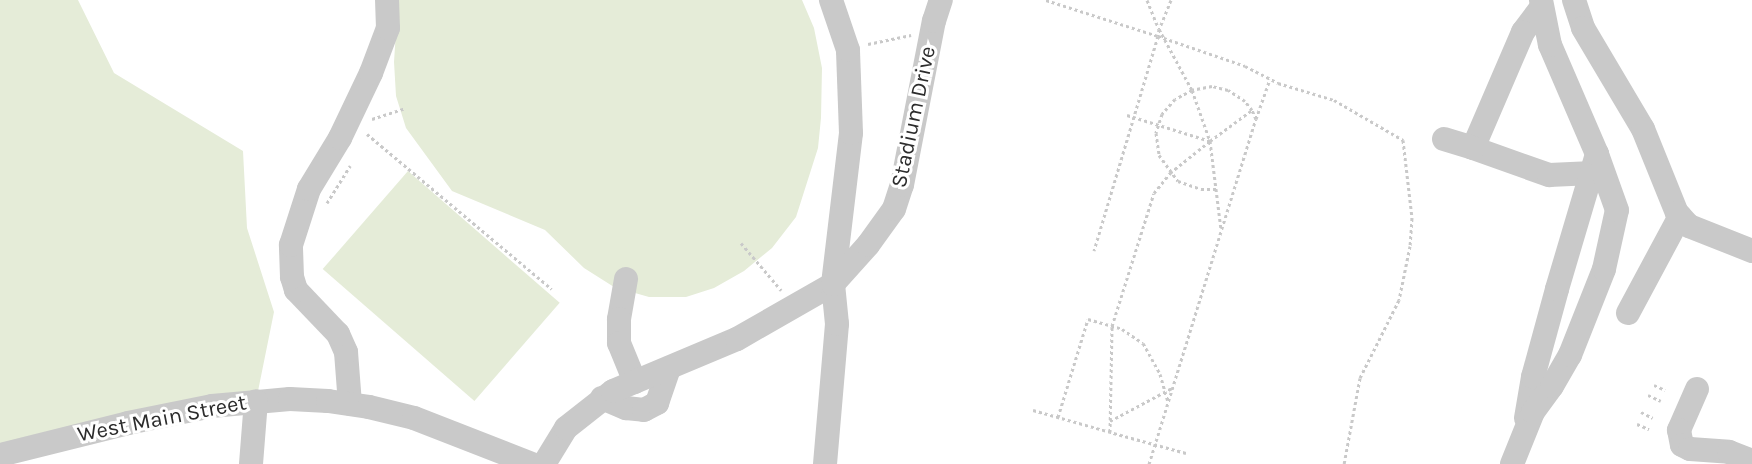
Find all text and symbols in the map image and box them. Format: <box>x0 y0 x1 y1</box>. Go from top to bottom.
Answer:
street label: Stadium Drive <box>886 44 942 190</box>
street label: West Main Street <box>75 390 249 448</box>

